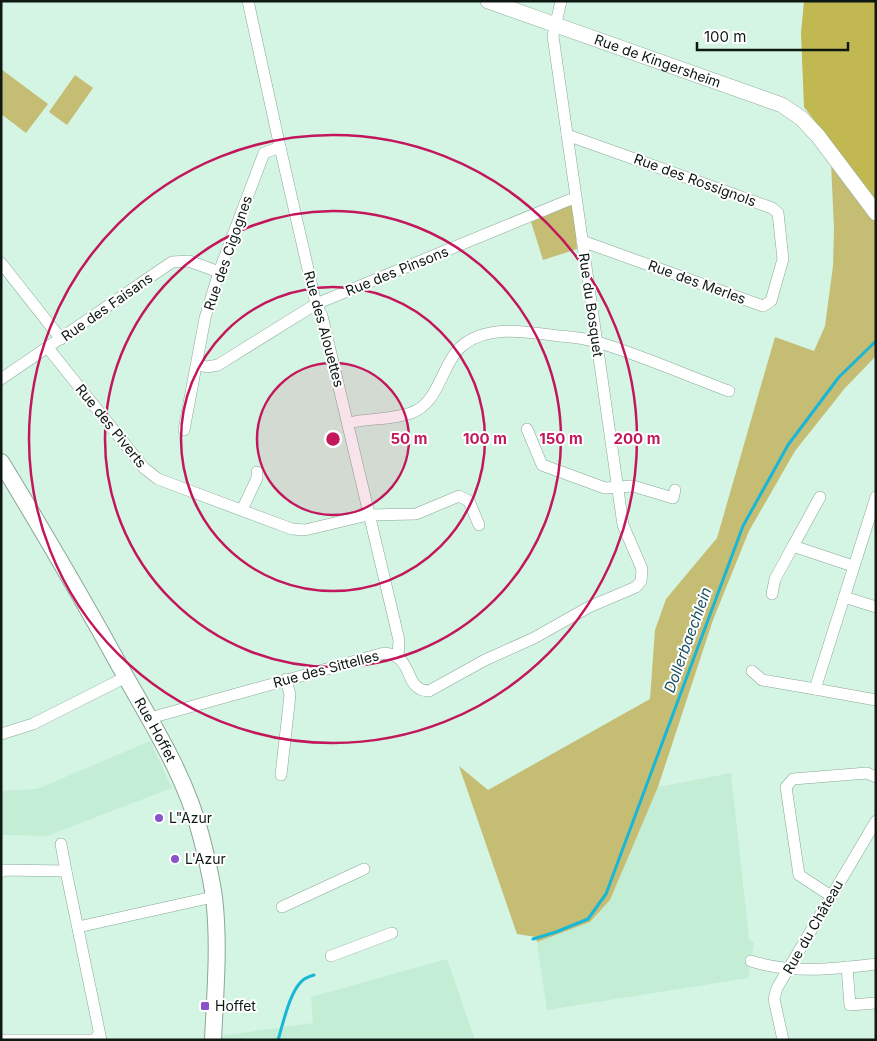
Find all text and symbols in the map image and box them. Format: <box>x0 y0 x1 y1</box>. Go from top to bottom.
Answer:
scale bar <box>697 20 848 52</box>
text: 100 m <box>704 27 746 46</box>
street label: Rue de Kingersheim <box>592 30 723 91</box>
street label: Rue des Rossignols <box>632 150 759 210</box>
street label: Rue des Cigognes <box>200 193 255 313</box>
street label: Rue des Pinsons <box>343 242 451 299</box>
street label: Rue du Bosquet <box>576 252 607 358</box>
street label: Rue des Merles <box>646 256 748 307</box>
street label: Rue des Faisans <box>58 269 156 344</box>
street label: Rue des Alouettes <box>301 269 348 389</box>
street label: Rue des Piverts <box>72 380 150 471</box>
text: 50 m <box>391 429 427 448</box>
text: 100 m <box>463 429 507 448</box>
text: 150 m <box>539 429 583 448</box>
text: 200 m <box>614 429 660 448</box>
centre of rings <box>324 430 342 448</box>
water label: Dollerbaechlein <box>660 584 715 695</box>
street label: Rue des Sittelles <box>271 646 381 691</box>
street label: Rue Hoffet <box>131 694 180 765</box>
place label: L"Azur <box>169 809 212 826</box>
marker: L"Azur <box>153 812 165 824</box>
place label: L'Azur <box>185 850 226 867</box>
marker: L'Azur <box>169 853 181 865</box>
street label: Rue du Château <box>779 877 846 977</box>
place label: Hoffet <box>215 997 256 1014</box>
marker: Hoffet <box>199 1000 211 1012</box>

